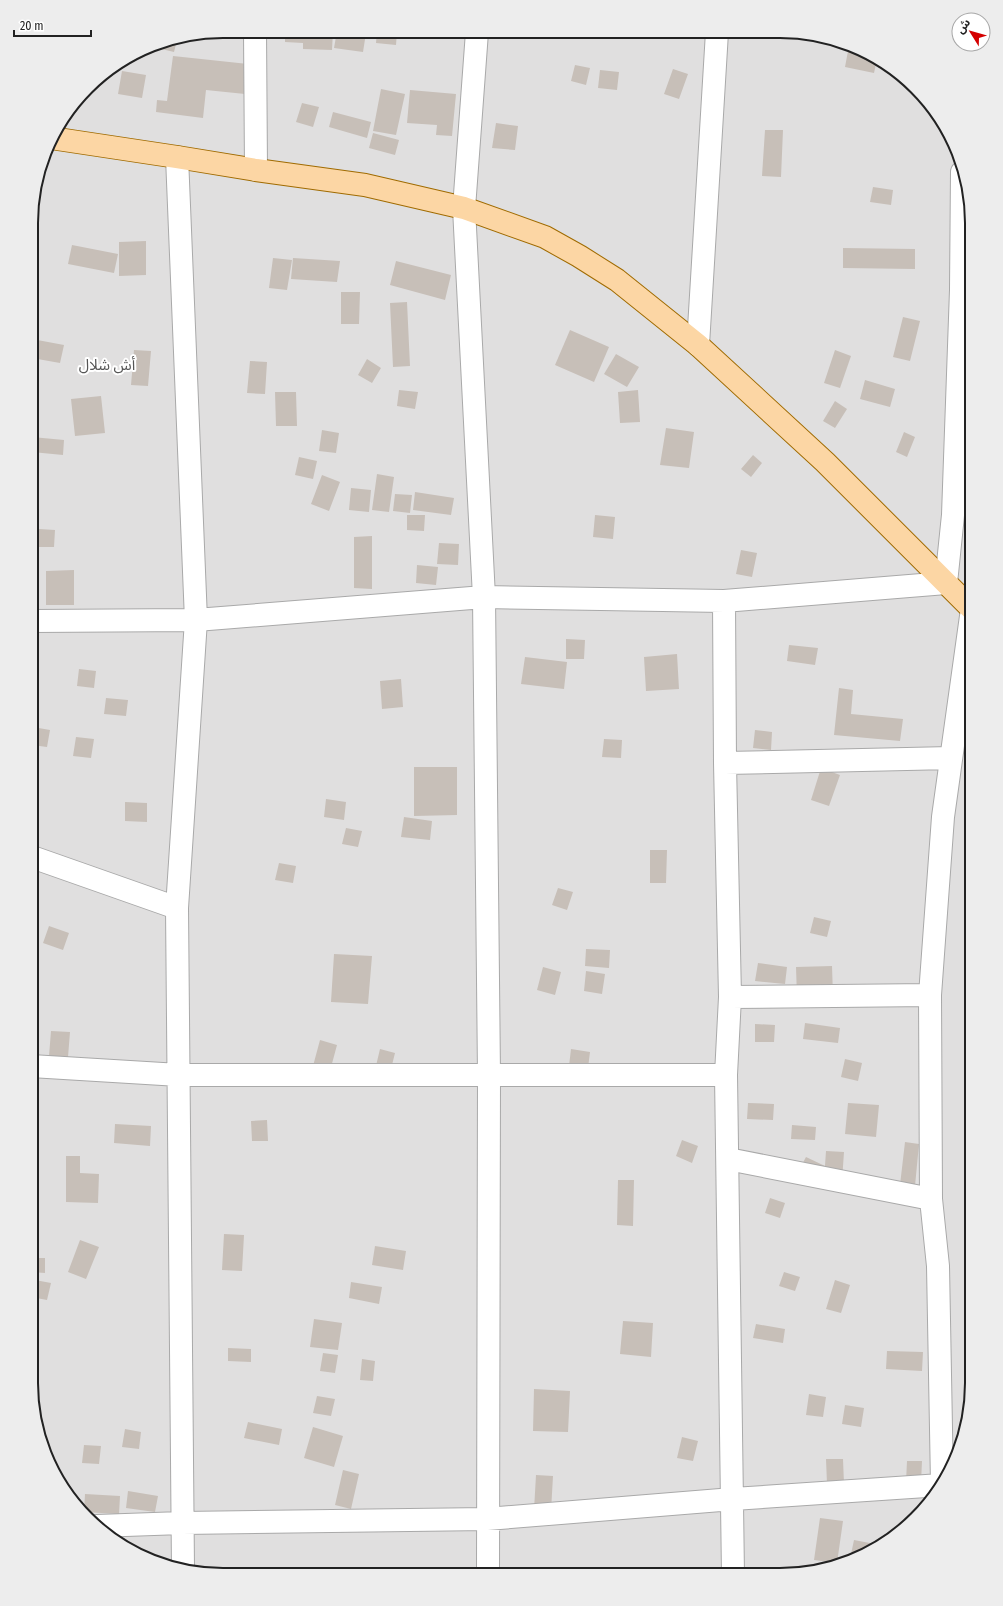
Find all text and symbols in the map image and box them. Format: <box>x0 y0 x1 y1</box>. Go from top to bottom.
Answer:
scale bar <box>14 12 91 38</box>
north arrow <box>951 12 991 52</box>
text: ش <box>954 16 973 36</box>
text: 20 m <box>20 19 44 33</box>
district label: أش شلال <box>79 356 135 374</box>

